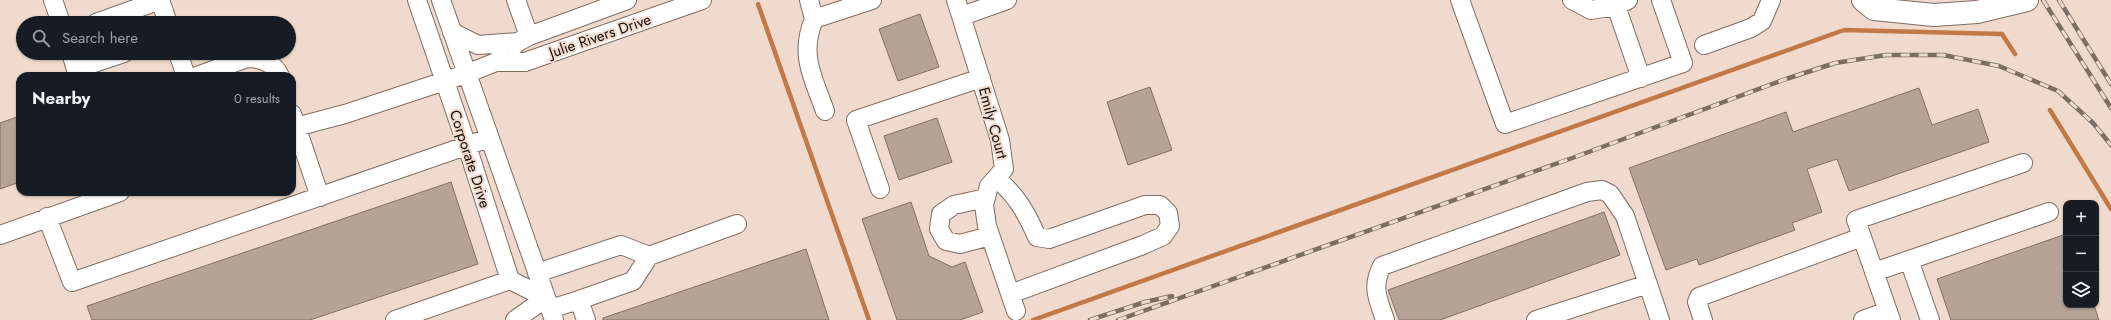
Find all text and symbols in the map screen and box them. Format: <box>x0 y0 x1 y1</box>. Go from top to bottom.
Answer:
street label: Julie Rivers Drive <box>544 8 654 64</box>
search box <box>16 16 296 60</box>
icon: search <box>30 27 52 49</box>
text: Search here <box>62 27 138 49</box>
street label: Emily Court <box>973 85 1013 162</box>
text: Nearby <box>32 86 90 110</box>
text: 0 results <box>234 89 280 108</box>
street label: Corporate Drive <box>444 107 496 211</box>
map controls <box>2063 200 2099 308</box>
button: + <box>2063 200 2099 236</box>
button: − <box>2063 236 2099 272</box>
button: layers <box>2063 272 2099 308</box>

